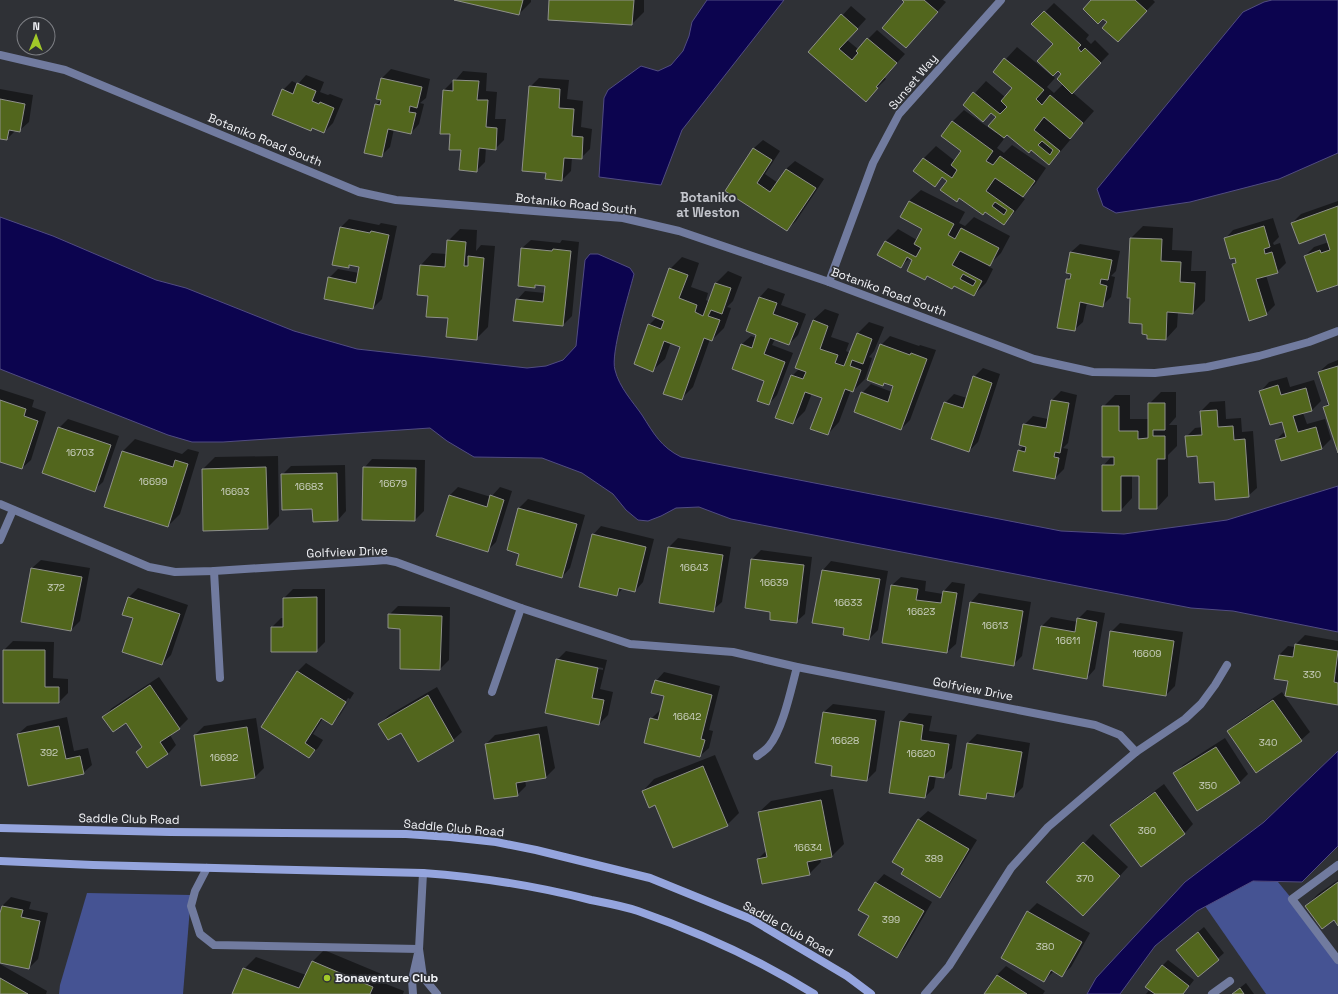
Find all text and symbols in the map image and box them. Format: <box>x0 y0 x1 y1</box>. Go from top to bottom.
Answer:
north arrow <box>16 16 56 56</box>
text: N <box>32 19 40 33</box>
street label: Sunset Way <box>885 51 941 113</box>
street label: Botaniko Road South <box>205 110 325 170</box>
district label: Botaniko at Weston <box>676 189 740 221</box>
street label: Botaniko Road South <box>515 190 637 218</box>
street label: Botaniko Road South <box>829 264 949 320</box>
house number: 16703 <box>66 446 94 459</box>
house number: 16699 <box>139 475 167 488</box>
house number: 16679 <box>379 477 407 490</box>
house number: 16683 <box>295 480 323 493</box>
house number: 16693 <box>221 485 249 498</box>
street label: Golfview Drive <box>306 543 388 561</box>
house number: 16643 <box>680 561 708 574</box>
house number: 16639 <box>760 576 788 589</box>
house number: 372 <box>47 581 65 594</box>
house number: 16633 <box>834 596 862 609</box>
house number: 16623 <box>907 605 935 618</box>
house number: 16613 <box>982 619 1008 632</box>
house number: 16611 <box>1056 634 1080 647</box>
house number: 16609 <box>1133 647 1161 660</box>
house number: 330 <box>1303 668 1321 681</box>
street label: Golfview Drive <box>932 673 1014 705</box>
house number: 16642 <box>673 710 701 723</box>
house number: 16628 <box>831 734 859 747</box>
house number: 340 <box>1259 736 1277 749</box>
house number: 392 <box>40 746 58 759</box>
house number: 16620 <box>907 747 935 760</box>
house number: 16692 <box>210 751 238 764</box>
house number: 350 <box>1199 779 1217 792</box>
street label: Saddle Club Road <box>78 810 180 828</box>
street label: Saddle Club Road <box>403 816 505 840</box>
house number: 360 <box>1138 824 1156 837</box>
house number: 16634 <box>794 841 822 854</box>
house number: 389 <box>925 852 943 865</box>
house number: 370 <box>1076 872 1094 885</box>
street label: Saddle Club Road <box>740 898 836 960</box>
house number: 399 <box>882 913 900 926</box>
house number: 380 <box>1036 940 1054 953</box>
place label: Bonaventure Club <box>335 970 439 986</box>
marker: Bonaventure Club <box>322 973 332 983</box>

